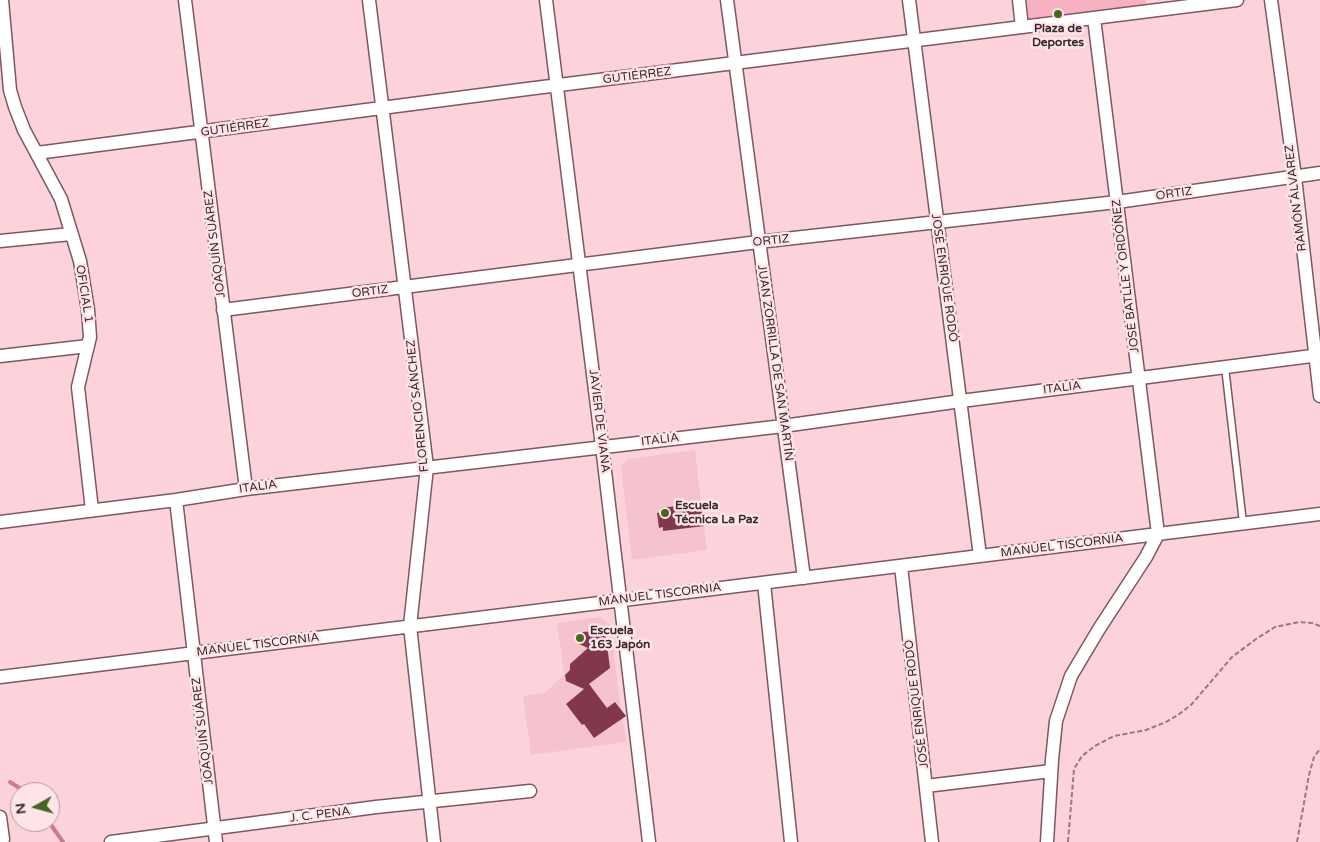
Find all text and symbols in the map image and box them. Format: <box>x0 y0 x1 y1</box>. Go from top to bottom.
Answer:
marker: Plaza de Deportes <box>1052 8 1064 20</box>
place label: Plaza de Deportes <box>1032 22 1084 50</box>
street label: GUTIÉRREZ <box>602 65 672 87</box>
street label: GUTIÉRREZ <box>200 116 270 140</box>
street label: RAMÓN ÁLVAREZ <box>1282 144 1310 252</box>
street label: ORTIZ <box>1155 184 1193 204</box>
street label: JOAQUÍN SUÁREZ <box>201 190 229 298</box>
street label: JOSÉ BATLLE Y ORDÓÑEZ <box>1109 198 1143 354</box>
street label: JOSÉ ENRIQUE RODÓ <box>928 213 960 343</box>
street label: ORTIZ <box>752 232 790 250</box>
street label: OFICIAL 1 <box>72 264 96 324</box>
street label: JUAN ZORRILLA DE SAN MARTÍN <box>754 264 796 462</box>
street label: ORTIZ <box>351 283 389 301</box>
street label: FLORENCIO SÁNCHEZ <box>404 339 432 473</box>
street label: JAVIER DE VIANA <box>586 368 612 474</box>
street label: ITALIA <box>1042 379 1082 397</box>
street label: ITALIA <box>640 431 680 449</box>
street label: ITALIA <box>238 477 278 497</box>
place label: Escuela Técnica La Paz <box>675 499 759 527</box>
marker: Escuela Técnica La Paz <box>659 507 671 519</box>
street label: MANUEL TISCORNIA <box>1000 531 1124 561</box>
street label: MANUEL TISCORNIA <box>598 580 722 610</box>
place label: Escuela 163 Japón <box>590 624 650 652</box>
street label: MANUEL TISCORNIA <box>196 630 320 660</box>
marker: Escuela 163 Japón <box>574 632 586 644</box>
street label: JOSÉ ENRIQUE RODÓ <box>902 639 932 769</box>
street label: JOAQUÍN SUÁREZ <box>189 677 217 785</box>
north arrow <box>10 782 60 832</box>
text: N <box>11 802 30 815</box>
street label: J. C. PENA <box>289 804 351 826</box>

